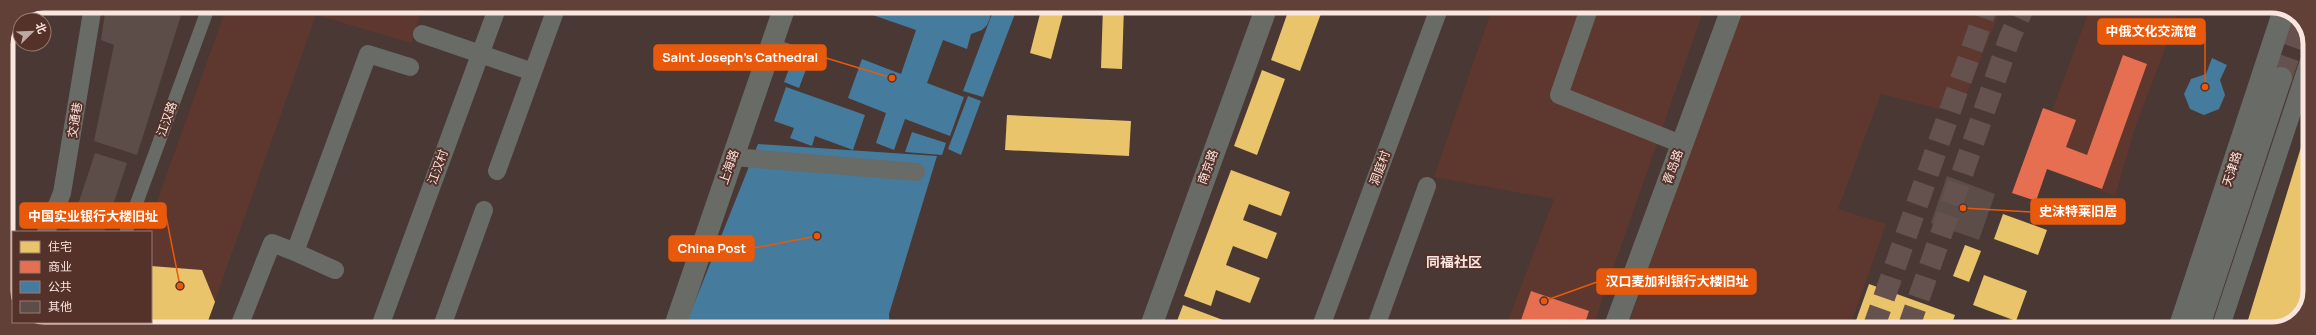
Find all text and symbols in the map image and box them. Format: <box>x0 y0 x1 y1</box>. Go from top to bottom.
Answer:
north arrow <box>12 12 52 52</box>
callout: 中俄文化交流馆 <box>2098 19 2205 44</box>
text: 北 <box>33 20 51 36</box>
text: 中俄文化交流馆 <box>2105 22 2197 40</box>
callout: Saint Joseph's Cathedral <box>654 45 826 70</box>
text: Saint Joseph's Cathedral <box>662 48 818 66</box>
street label: 江汉路 <box>152 99 181 139</box>
street label: 交通巷 <box>63 101 86 139</box>
street label: 江汉村 <box>423 146 452 187</box>
street label: 上海路 <box>715 147 742 187</box>
street label: 南京路 <box>1193 147 1222 187</box>
street label: 洞庭村 <box>1365 147 1394 188</box>
street label: 青岛路 <box>1658 147 1687 187</box>
street label: 天津路 <box>2218 149 2245 189</box>
callout: 史沫特莱旧居 <box>2031 199 2125 224</box>
text: 史沫特莱旧居 <box>2039 202 2117 220</box>
callout: 中国实业银行大楼旧址 <box>20 203 166 228</box>
text: 中国实业银行大楼旧址 <box>28 207 158 225</box>
legend <box>12 231 152 323</box>
callout: China Post <box>669 236 754 261</box>
text: 住宅 <box>48 238 72 255</box>
text: China Post <box>678 239 747 257</box>
district label: 同福社区 <box>1426 252 1482 271</box>
text: 商业 <box>48 258 72 275</box>
callout: 汉口麦加利银行大楼旧址 <box>1597 269 1756 294</box>
text: 汉口麦加利银行大楼旧址 <box>1605 272 1749 290</box>
text: 公共 <box>48 278 72 295</box>
text: 其他 <box>48 298 72 315</box>

